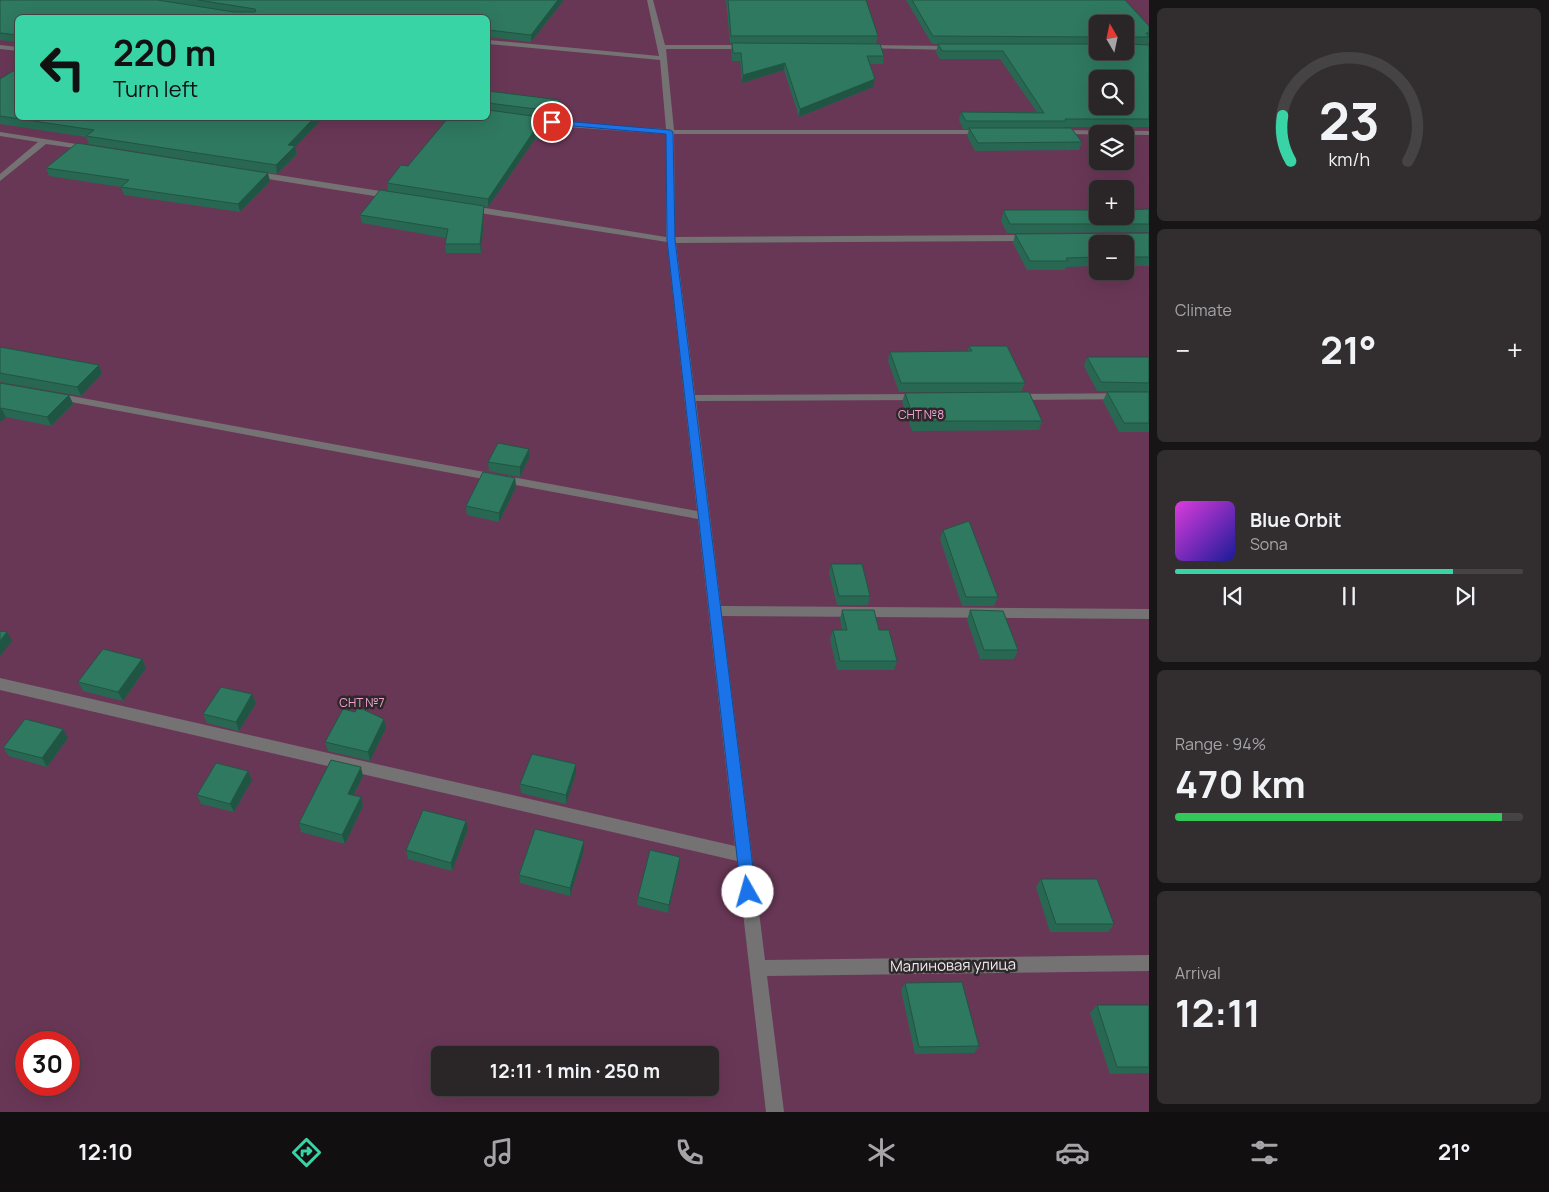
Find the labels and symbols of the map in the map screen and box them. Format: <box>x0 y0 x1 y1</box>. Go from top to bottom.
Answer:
north arrow <box>1089 15 1134 60</box>
pin <box>531 101 573 143</box>
park label: СНТ №8 <box>898 406 944 423</box>
park label: СНТ №7 <box>339 694 385 711</box>
position arrow <box>721 865 773 917</box>
street label: Малиновая улица <box>890 953 1016 977</box>
speed limit sign: 30 <box>15 1031 80 1096</box>

